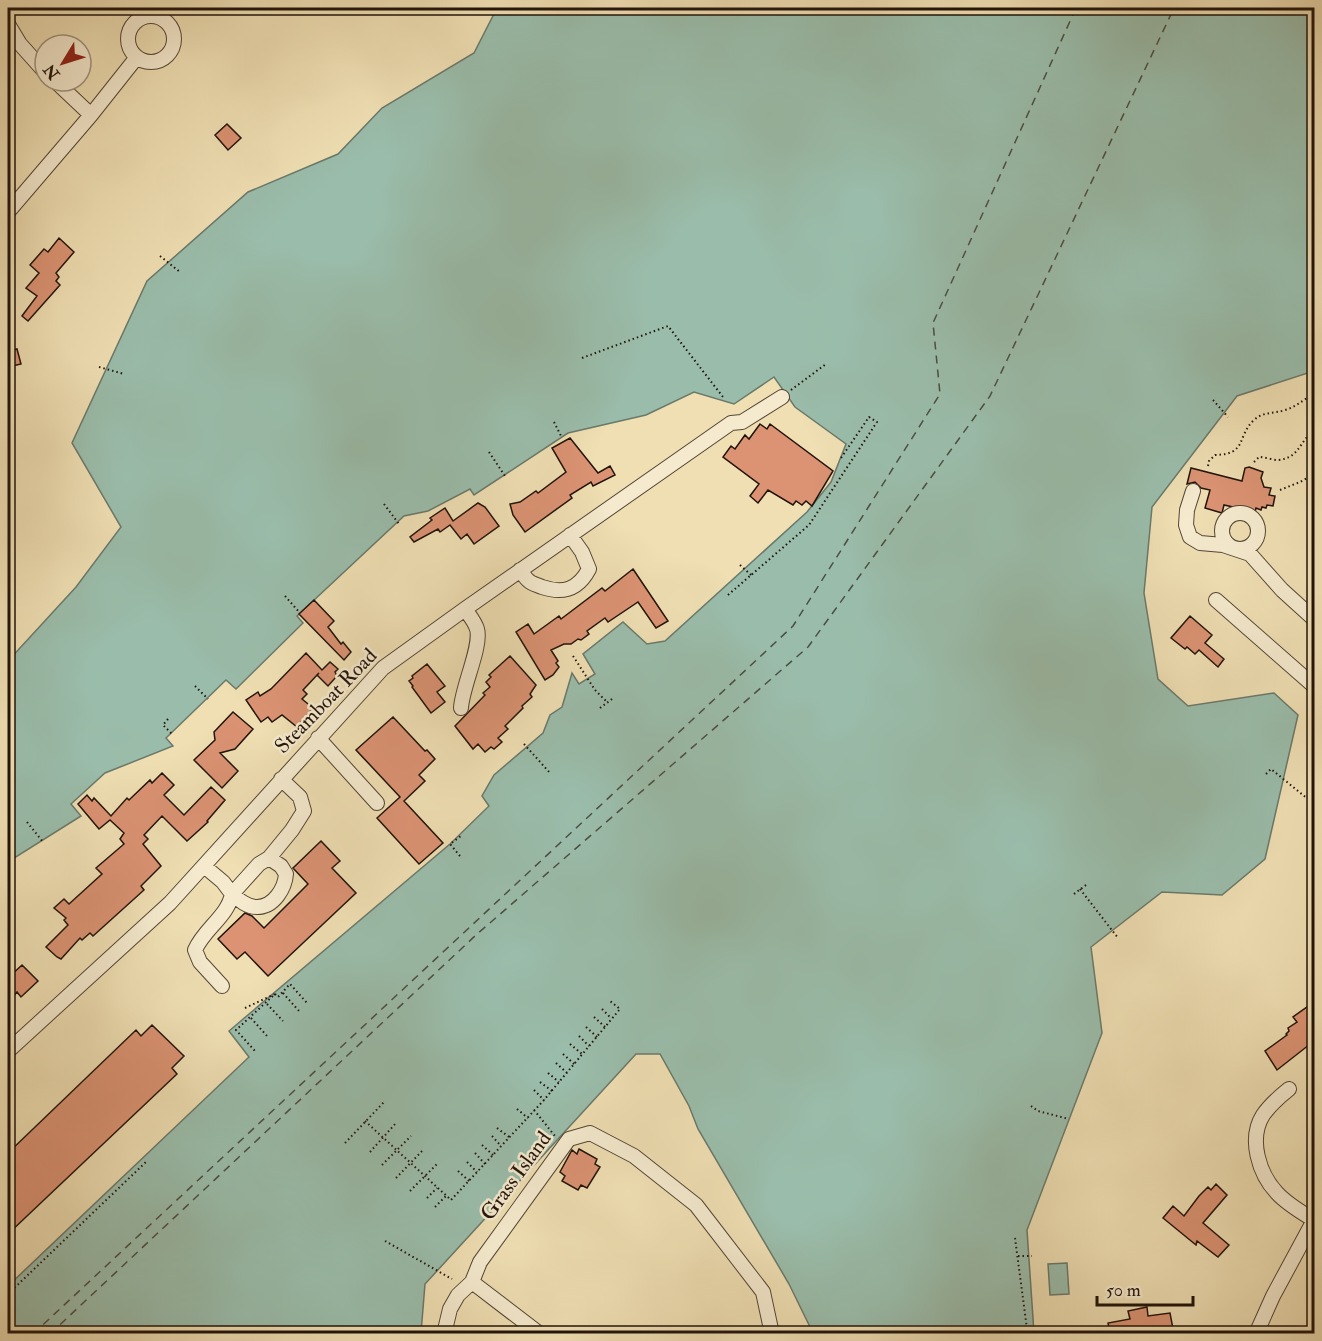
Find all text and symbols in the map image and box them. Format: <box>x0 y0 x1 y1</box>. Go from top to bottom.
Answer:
north arrow <box>33 33 93 93</box>
text: N <box>39 59 65 84</box>
street label: Steamboat Road <box>269 642 384 759</box>
street label: Grass Island <box>475 1126 558 1226</box>
scale bar <box>1097 1269 1193 1307</box>
text: 50 m <box>1106 1279 1141 1302</box>

